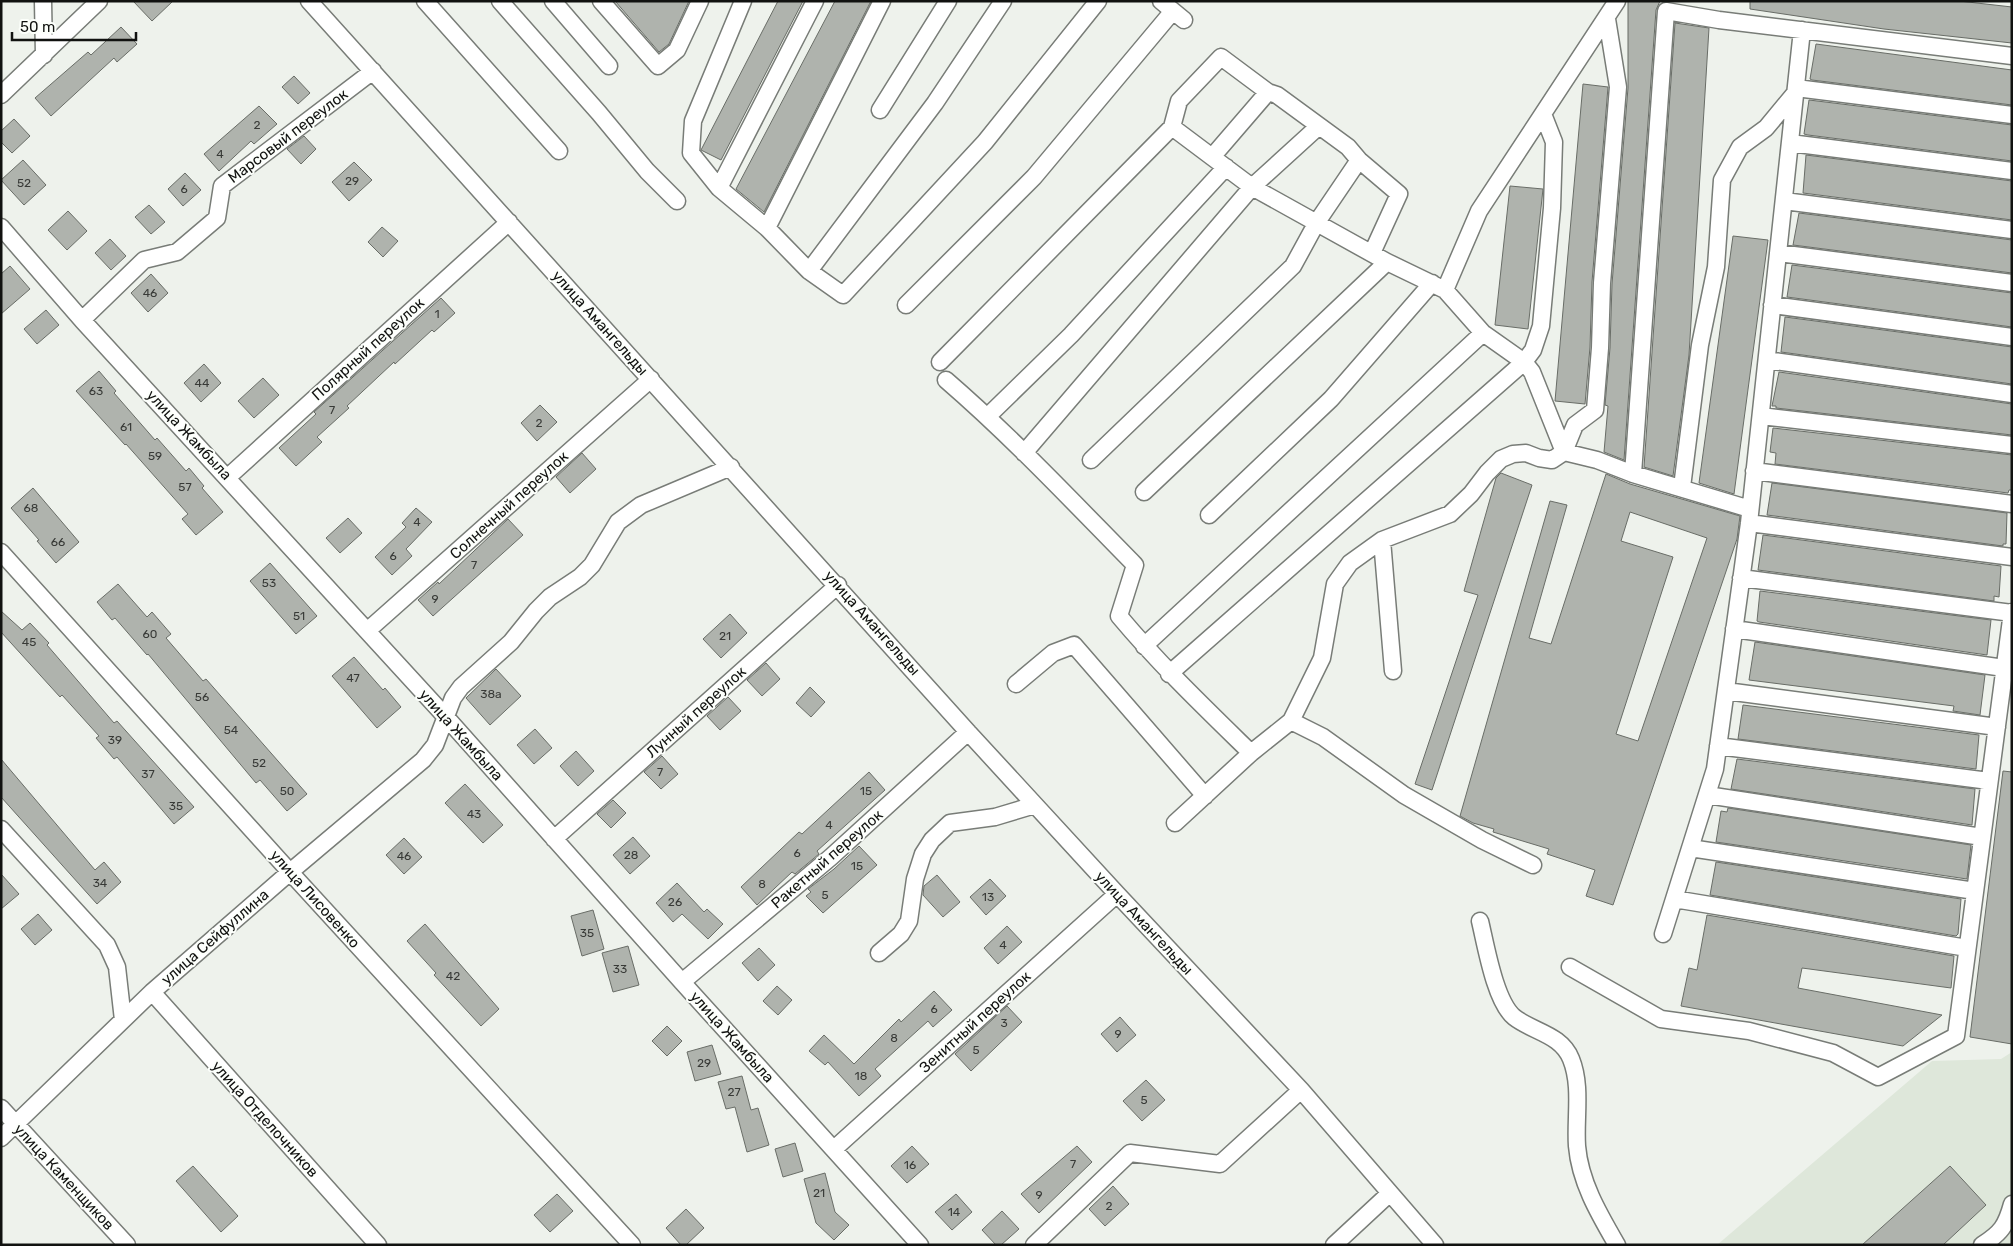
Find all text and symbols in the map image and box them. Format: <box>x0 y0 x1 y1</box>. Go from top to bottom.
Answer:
scale bar <box>12 10 136 42</box>
text: 50 m <box>20 18 55 36</box>
street label: Марсовый переулок <box>225 85 351 187</box>
house number: 2 <box>253 118 261 132</box>
house number: 4 <box>216 147 224 161</box>
house number: 29 <box>345 174 359 188</box>
house number: 52 <box>17 176 31 190</box>
house number: 6 <box>180 182 188 196</box>
street label: улица Амангельды <box>548 267 652 379</box>
house number: 46 <box>143 286 157 300</box>
street label: Полярный переулок <box>308 294 428 404</box>
house number: 1 <box>434 307 440 321</box>
house number: 44 <box>195 376 210 390</box>
house number: 63 <box>89 384 103 398</box>
street label: улица Жамбыла <box>143 386 235 484</box>
house number: 7 <box>329 403 335 417</box>
house number: 2 <box>535 416 543 430</box>
house number: 61 <box>120 420 132 434</box>
street label: Солнечный переулок <box>446 447 572 563</box>
house number: 59 <box>148 449 162 463</box>
house number: 57 <box>178 480 192 494</box>
house number: 68 <box>24 501 38 515</box>
house number: 4 <box>413 515 421 529</box>
house number: 66 <box>51 535 65 549</box>
house number: 6 <box>389 549 397 563</box>
house number: 7 <box>471 558 477 572</box>
street label: улица Амангельды <box>820 567 924 679</box>
house number: 53 <box>262 576 276 590</box>
house number: 9 <box>431 592 439 606</box>
house number: 51 <box>293 609 305 623</box>
house number: 60 <box>143 627 157 641</box>
house number: 21 <box>719 629 731 643</box>
house number: 45 <box>22 635 36 649</box>
street label: Лунный переулок <box>642 663 750 761</box>
house number: 47 <box>346 671 360 685</box>
street label: улица Жамбыла <box>415 686 507 784</box>
house number: 38а <box>480 687 502 701</box>
house number: 56 <box>195 690 209 704</box>
house number: 54 <box>224 723 239 737</box>
house number: 39 <box>108 733 122 747</box>
house number: 52 <box>252 756 266 770</box>
house number: 7 <box>657 765 663 779</box>
house number: 37 <box>141 767 155 781</box>
house number: 50 <box>280 784 294 798</box>
house number: 15 <box>860 784 872 798</box>
house number: 35 <box>169 799 183 813</box>
street label: Ракетный переулок <box>768 806 886 912</box>
house number: 43 <box>467 807 481 821</box>
house number: 4 <box>825 818 833 832</box>
street label: улица Лисовенко <box>266 846 364 952</box>
house number: 6 <box>793 846 801 860</box>
house number: 28 <box>624 848 638 862</box>
house number: 46 <box>397 849 411 863</box>
house number: 15 <box>851 859 863 873</box>
street label: улица Амангельды <box>1091 868 1197 978</box>
house number: 34 <box>93 876 108 890</box>
house number: 8 <box>758 877 766 891</box>
street label: улица Сейфуллина <box>158 885 272 989</box>
house number: 5 <box>821 888 829 902</box>
house number: 13 <box>982 890 994 904</box>
house number: 26 <box>668 895 682 909</box>
house number: 35 <box>580 926 594 940</box>
house number: 4 <box>999 938 1007 952</box>
house number: 33 <box>613 962 627 976</box>
street label: Зенитный переулок <box>916 967 1034 1077</box>
house number: 42 <box>446 969 460 983</box>
street label: улица Жамбыла <box>686 988 778 1086</box>
house number: 6 <box>930 1002 938 1016</box>
house number: 3 <box>1000 1016 1008 1030</box>
house number: 9 <box>1114 1027 1122 1041</box>
house number: 8 <box>890 1031 898 1045</box>
house number: 5 <box>972 1043 980 1057</box>
house number: 29 <box>697 1056 711 1070</box>
street label: улица Отделочников <box>208 1057 322 1181</box>
house number: 18 <box>855 1069 867 1083</box>
house number: 27 <box>727 1085 741 1099</box>
house number: 5 <box>1140 1093 1148 1107</box>
street label: улица Каменщиков <box>10 1120 118 1234</box>
house number: 7 <box>1070 1157 1076 1171</box>
house number: 16 <box>904 1158 916 1172</box>
house number: 21 <box>813 1186 825 1200</box>
house number: 9 <box>1035 1188 1043 1202</box>
house number: 2 <box>1105 1199 1113 1213</box>
house number: 14 <box>948 1205 961 1219</box>

